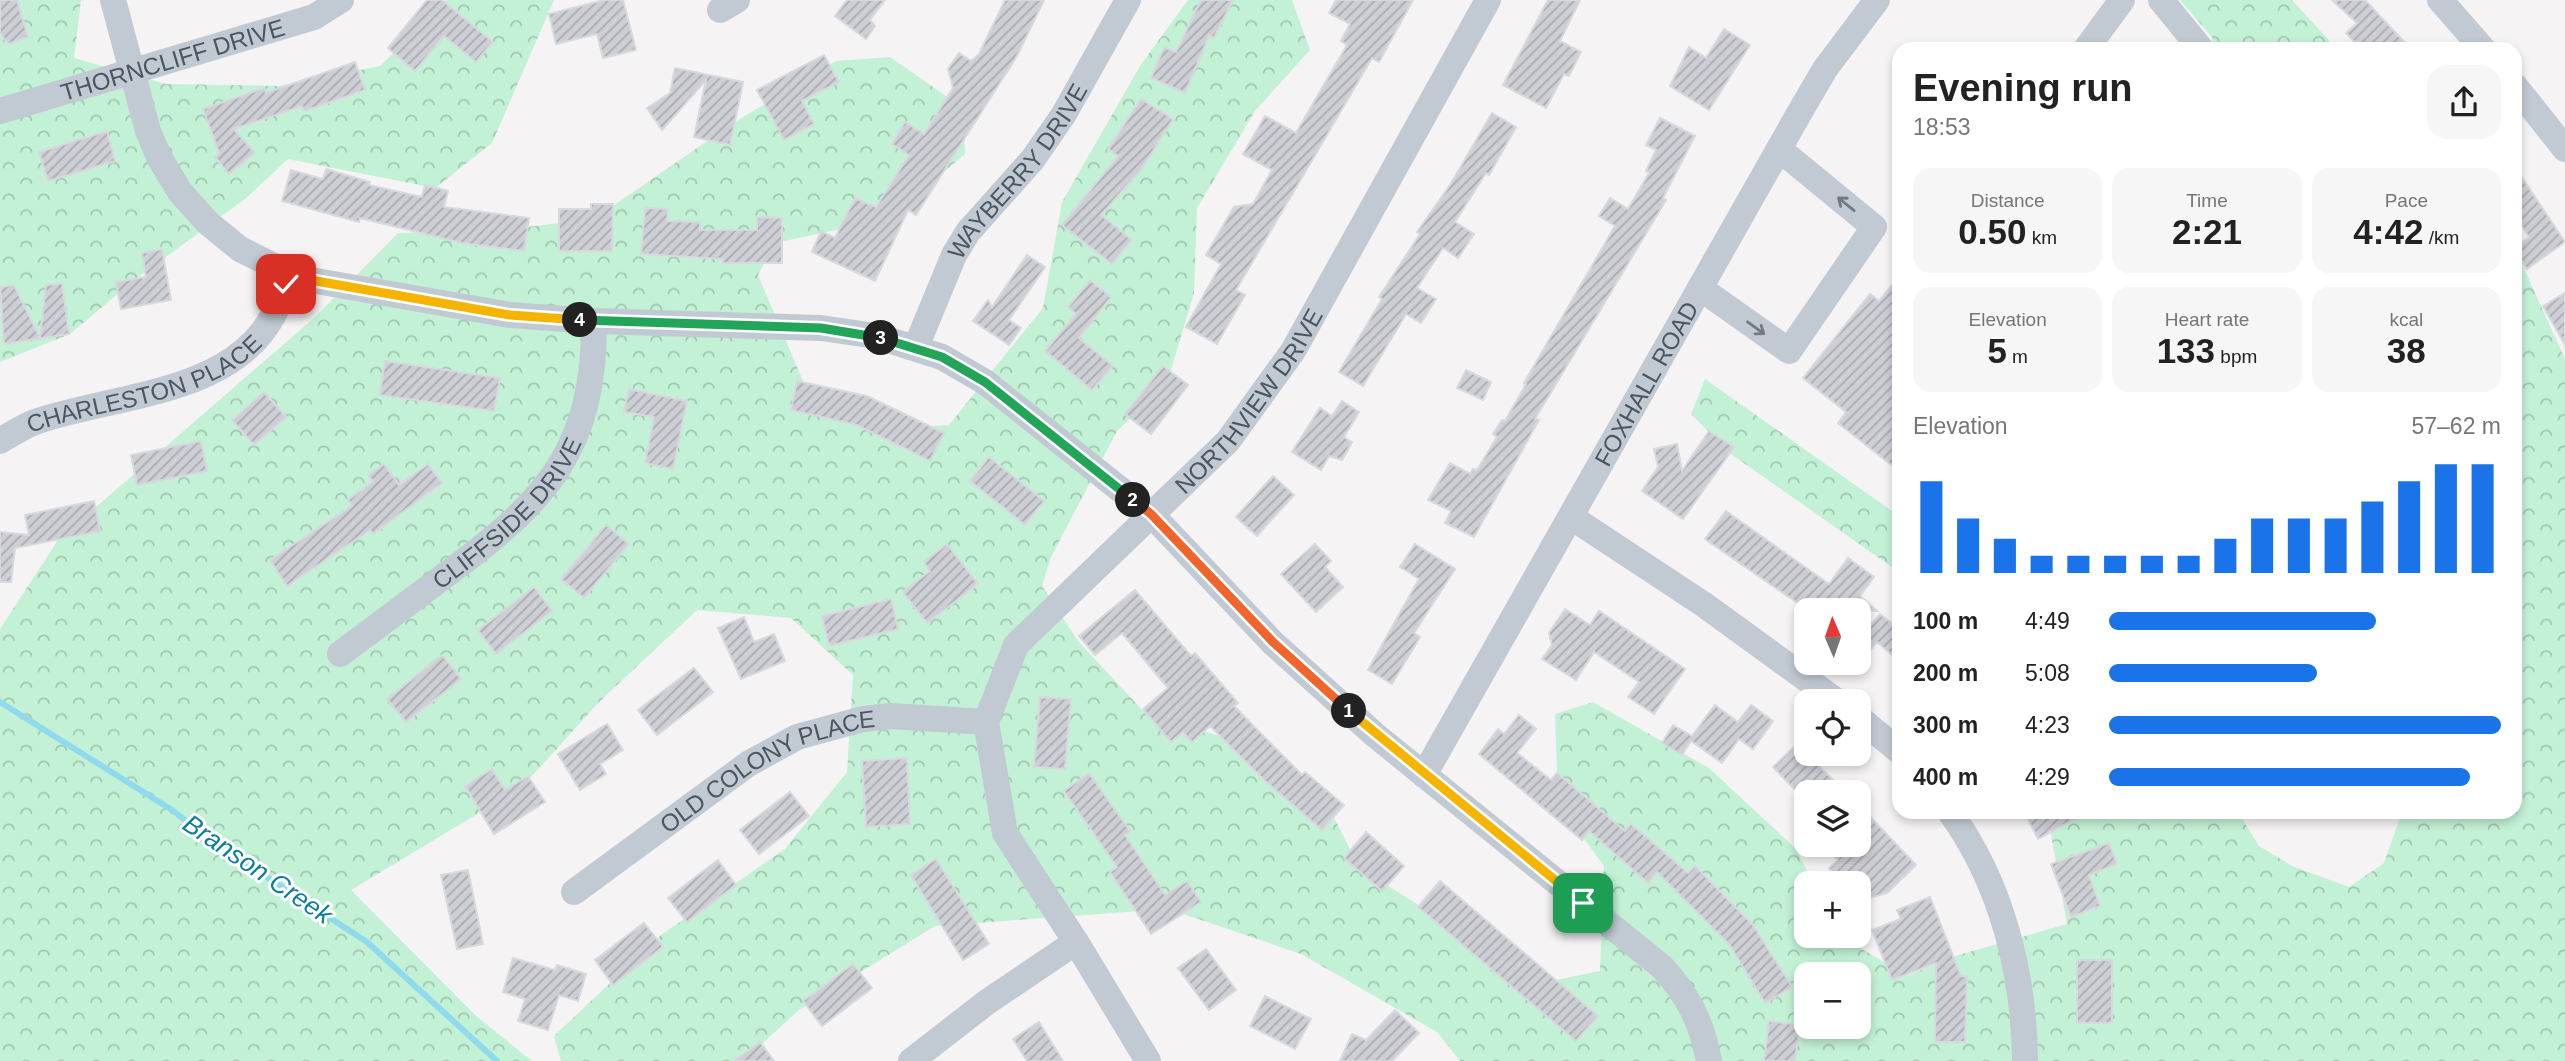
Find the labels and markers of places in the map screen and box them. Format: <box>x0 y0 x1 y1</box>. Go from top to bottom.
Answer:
pin <box>256 254 316 314</box>
pin: 4 <box>562 302 598 338</box>
pin: 3 <box>864 320 898 356</box>
pin: 2 <box>1116 482 1150 518</box>
pin: 1 <box>1332 694 1366 728</box>
pin <box>1553 873 1613 933</box>

